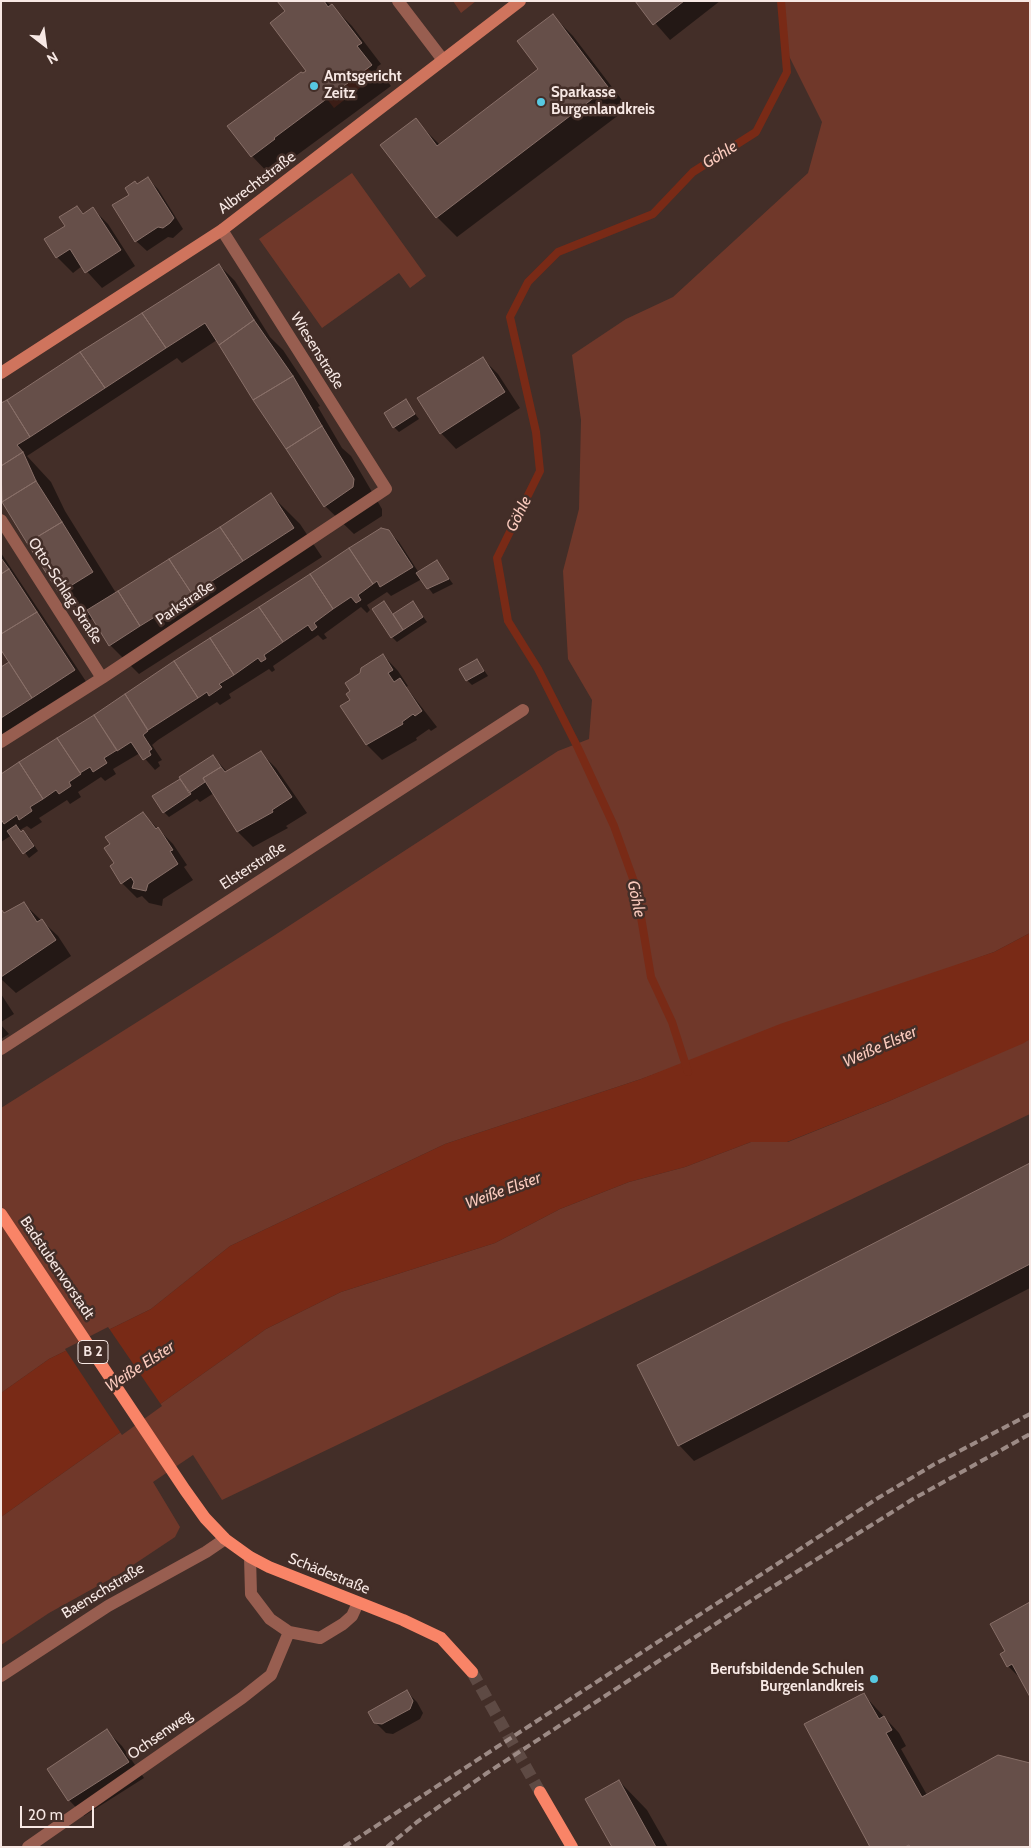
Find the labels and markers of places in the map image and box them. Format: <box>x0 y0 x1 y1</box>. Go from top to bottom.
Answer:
place label: Amtsgericht Zeitz <box>324 68 402 103</box>
marker: Amtsgericht Zeitz <box>308 80 320 92</box>
place label: Sparkasse Burgenlandkreis <box>551 84 655 119</box>
marker: Sparkasse Burgenlandkreis <box>535 96 547 108</box>
place label: Berufsbildende Schulen Burgenlandkreis <box>710 1661 864 1696</box>
marker: Berufsbildende Schulen Burgenlandkreis <box>868 1673 880 1685</box>

